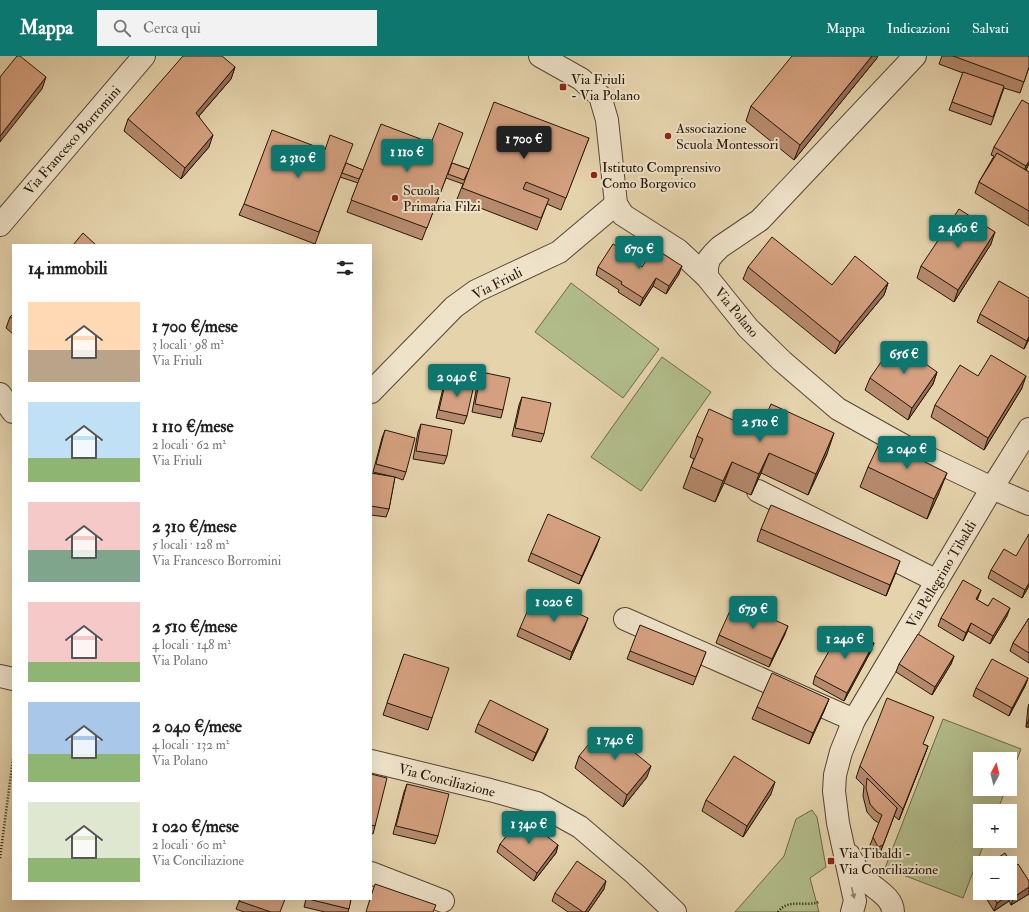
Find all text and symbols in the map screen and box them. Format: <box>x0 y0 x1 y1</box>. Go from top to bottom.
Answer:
search box <box>97 10 377 46</box>
text: Mappa <box>20 16 73 40</box>
icon: search <box>111 17 133 39</box>
text: Cerca qui <box>143 19 201 38</box>
text: Mappa <box>826 20 865 37</box>
text: Indicazioni <box>887 20 950 37</box>
text: Salvati <box>972 20 1009 37</box>
place label: Via Friuli - Via Polano <box>571 71 640 104</box>
street label: Via Francesco Borromini <box>20 82 125 198</box>
marker: Via Friuli - Via Polano <box>558 82 568 92</box>
place label: Associazione Scuola Montessori <box>675 120 779 153</box>
pin: 1 700 € <box>487 126 561 160</box>
text: 1 700 € <box>506 131 542 147</box>
marker: Associazione Scuola Montessori <box>663 131 673 141</box>
pin: 1 110 € <box>370 139 444 173</box>
text: 1 110 € <box>390 144 424 160</box>
pin: 2 310 € <box>261 145 335 179</box>
text: 2 310 € <box>280 150 316 166</box>
place label: Istituto Comprensivo Como Borgovico <box>602 159 721 192</box>
marker: Istituto Comprensivo Como Borgovico <box>589 170 599 180</box>
place label: Scuola Primaria Filzi <box>403 182 481 215</box>
marker: Scuola Primaria Filzi <box>390 193 400 203</box>
pin: 2 460 € <box>921 215 995 249</box>
text: 2 460 € <box>938 220 978 236</box>
pin: 670 € <box>611 236 667 270</box>
text: 670 € <box>624 241 654 257</box>
icon: filters <box>334 257 356 279</box>
text: 14 immobili <box>28 258 108 279</box>
street label: Via Friuli <box>469 263 525 303</box>
street label: Via Polano <box>711 284 763 341</box>
text: 1 700 €/mese <box>152 316 238 337</box>
icon: home <box>60 318 108 366</box>
text: 3 locali · 98 m² <box>152 337 224 353</box>
pin: 656 € <box>876 341 932 375</box>
text: 656 € <box>889 346 919 362</box>
text: Via Friuli <box>152 353 202 369</box>
pin: 2 040 € <box>420 364 494 398</box>
text: 2 040 € <box>437 369 477 385</box>
pin: 2 510 € <box>723 409 797 443</box>
text: 2 510 € <box>742 414 778 430</box>
text: 1 110 €/mese <box>152 416 234 437</box>
icon: home <box>60 418 108 466</box>
pin: 2 040 € <box>870 436 944 470</box>
text: 2 locali · 62 m² <box>152 437 226 453</box>
text: 2 040 € <box>887 441 927 457</box>
text: Via Friuli <box>152 453 202 469</box>
text: 2 310 €/mese <box>152 516 237 537</box>
street label: Via Pellegrino Tibaldi <box>903 517 980 631</box>
icon: home <box>60 518 108 566</box>
text: 5 locali · 128 m² <box>152 537 229 553</box>
text: Via Francesco Borromini <box>152 553 281 569</box>
pin: 1 020 € <box>517 589 591 623</box>
text: 1 020 € <box>535 594 573 610</box>
pin: 679 € <box>725 596 781 630</box>
text: 679 € <box>738 601 768 617</box>
text: 2 510 €/mese <box>152 616 237 637</box>
icon: home <box>60 618 108 666</box>
pin: 1 240 € <box>808 626 882 660</box>
text: 1 240 € <box>826 631 864 647</box>
text: 4 locali · 148 m² <box>152 637 231 653</box>
text: Via Polano <box>152 653 208 669</box>
text: 2 040 €/mese <box>152 716 242 737</box>
icon: home <box>60 718 108 766</box>
pin: 1 740 € <box>578 727 652 761</box>
text: 1 740 € <box>596 732 634 748</box>
text: 4 locali · 132 m² <box>152 737 229 753</box>
north arrow <box>973 752 1017 796</box>
map controls <box>973 752 1017 900</box>
text: Via Polano <box>152 753 208 769</box>
street label: Via Conciliazione <box>397 760 497 801</box>
button: + <box>973 804 1017 848</box>
pin: 1 340 € <box>492 811 566 845</box>
text: 1 020 €/mese <box>152 816 239 837</box>
text: 1 340 € <box>511 816 547 832</box>
icon: home <box>60 818 108 866</box>
text: 2 locali · 60 m² <box>152 837 226 853</box>
place label: Via Tibaldi - Via Conciliazione <box>839 845 938 878</box>
text: Via Conciliazione <box>152 853 244 869</box>
marker: Via Tibaldi - Via Conciliazione <box>826 856 836 866</box>
button: − <box>973 856 1017 900</box>
one-way arrow <box>850 886 856 899</box>

